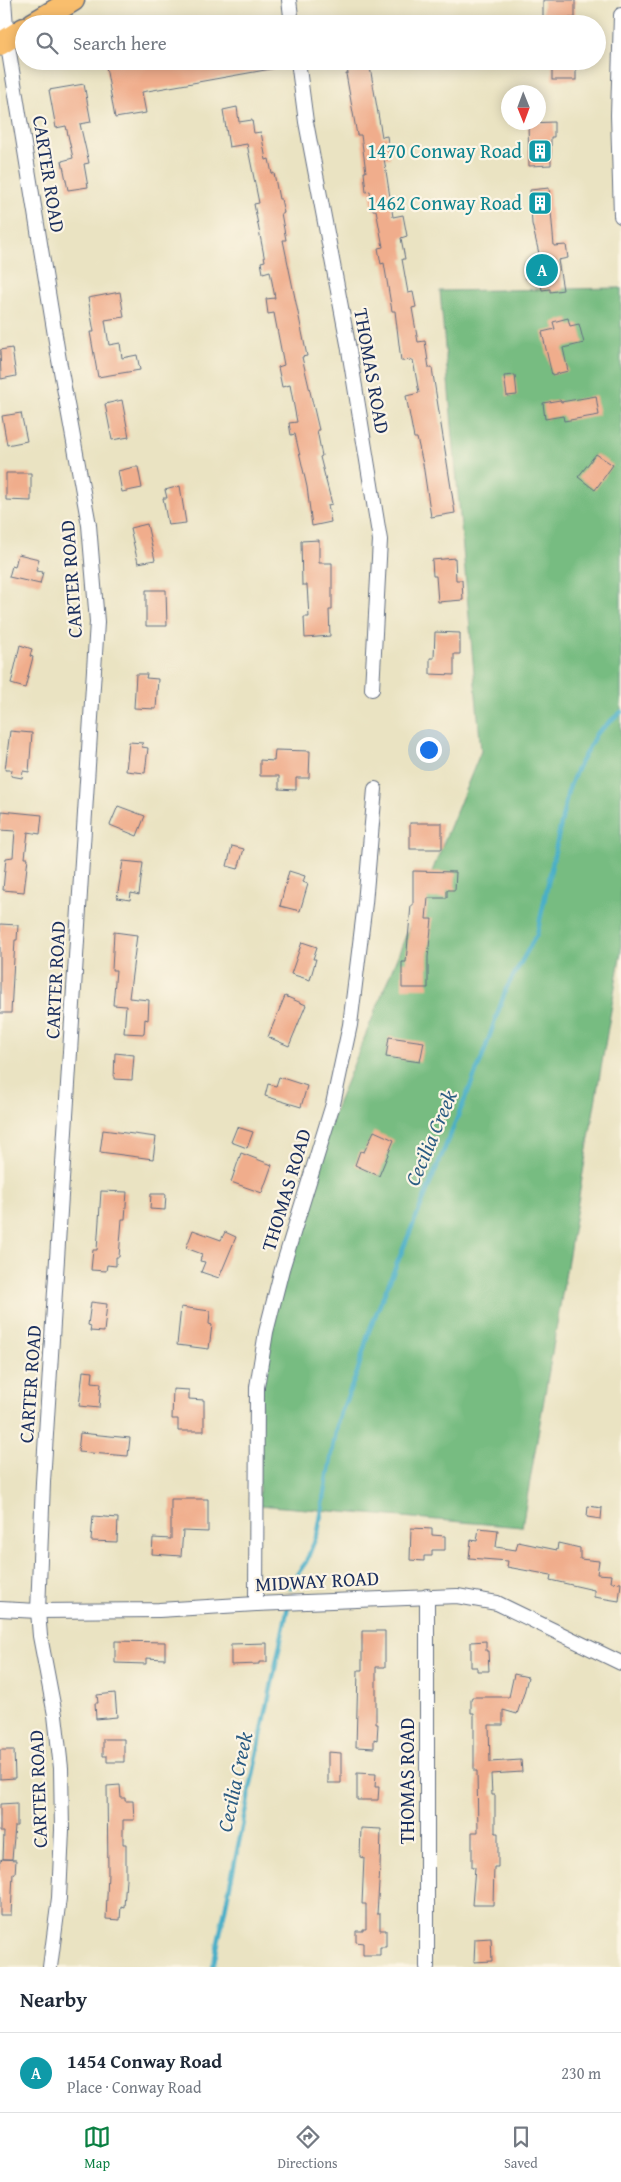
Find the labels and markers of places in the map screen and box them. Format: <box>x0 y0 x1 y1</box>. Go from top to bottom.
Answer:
place label: 1470 Conway Road <box>367 136 522 165</box>
building icon: 1470 Conway Road <box>527 138 553 164</box>
place label: 1462 Conway Road <box>367 188 522 217</box>
building icon: 1462 Conway Road <box>527 190 553 216</box>
pin: A <box>526 251 558 289</box>

